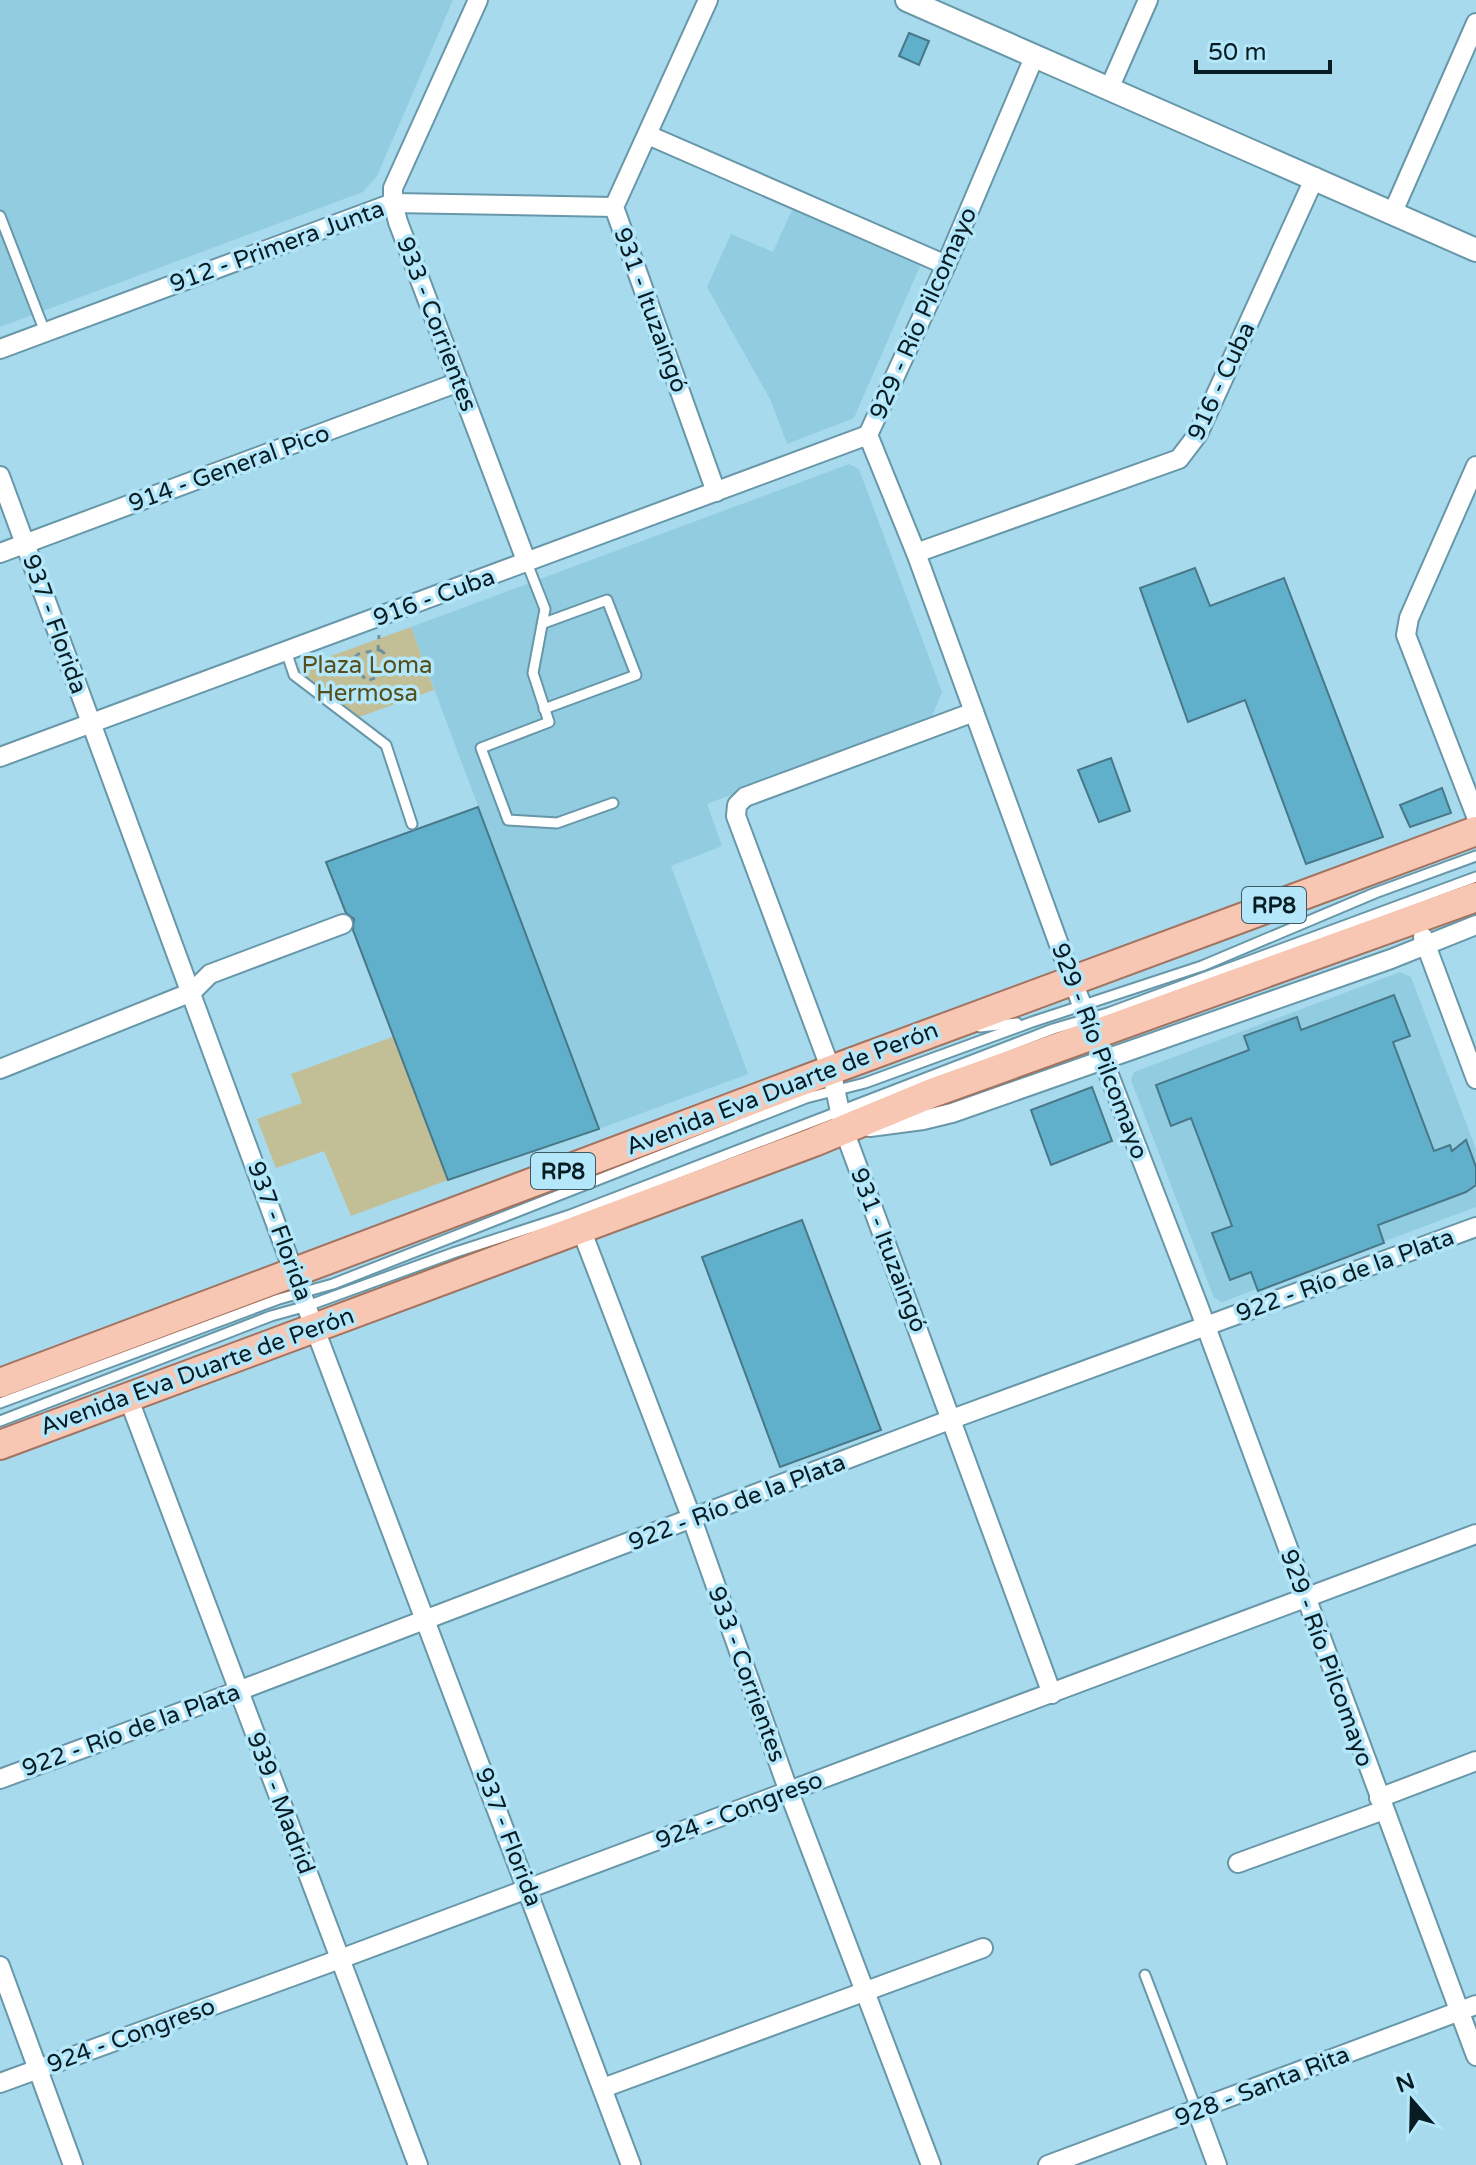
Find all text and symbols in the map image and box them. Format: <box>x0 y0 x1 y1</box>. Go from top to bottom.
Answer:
scale bar <box>1196 24 1330 74</box>
text: 50 m <box>1208 38 1266 67</box>
street label: 912 - Primera Junta <box>166 194 388 299</box>
street label: 929 - Río Pilcomayo <box>864 203 983 424</box>
street label: 931 - Ituzaingó <box>607 224 694 397</box>
street label: 933 - Corrientes <box>390 233 483 416</box>
street label: 916 - Cuba <box>1181 317 1261 445</box>
street label: 914 - General Pico <box>125 419 334 518</box>
street label: 937 - Florida <box>16 550 93 698</box>
street label: 916 - Cuba <box>369 562 499 633</box>
park label: Plaza Loma Hermosa <box>301 651 433 708</box>
road number: RP8 <box>1242 887 1306 923</box>
street label: 929 - Río Pilcomayo <box>1045 939 1154 1163</box>
street label: Avenida Eva Duarte de Perón <box>622 1015 942 1162</box>
road number: RP8 <box>531 1153 595 1189</box>
street label: 937 - Florida <box>241 1157 318 1305</box>
street label: 931 - Ituzaingó <box>844 1164 933 1336</box>
street label: 922 - Río de la Plata <box>1232 1223 1458 1328</box>
street label: Avenida Eva Duarte de Perón <box>36 1301 358 1442</box>
street label: 922 - Río de la Plata <box>625 1448 850 1557</box>
street label: 929 - Río Pilcomayo <box>1274 1546 1379 1771</box>
street label: 933 - Corrientes <box>701 1582 792 1766</box>
street label: 922 - Río de la Plata <box>18 1678 244 1783</box>
street label: 939 - Madrid <box>240 1728 321 1878</box>
street label: 937 - Florida <box>469 1764 548 1911</box>
street label: 924 - Congreso <box>652 1765 827 1856</box>
street label: 924 - Congreso <box>43 1992 219 2079</box>
street label: 928 - Santa Rita <box>1171 2040 1354 2133</box>
north arrow <box>1372 2061 1452 2141</box>
text: N <box>1393 2068 1418 2098</box>

